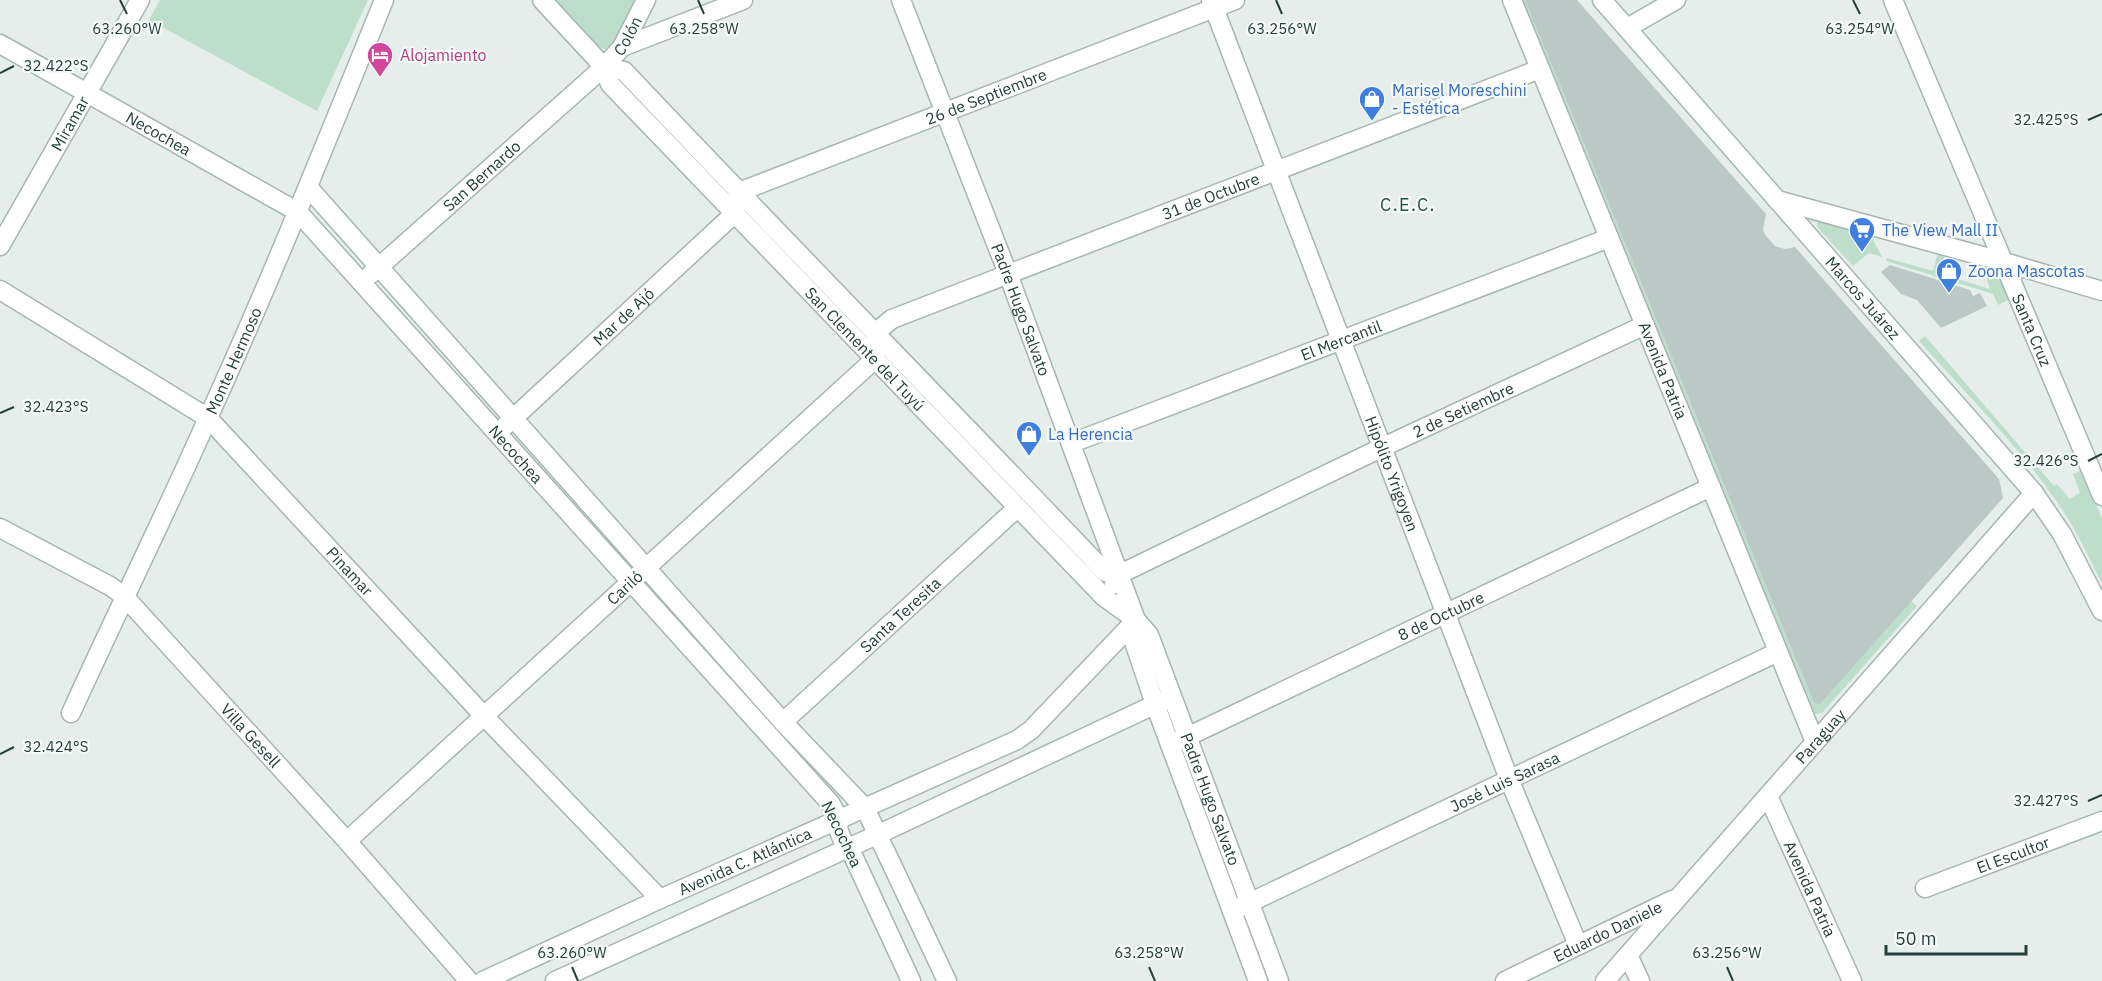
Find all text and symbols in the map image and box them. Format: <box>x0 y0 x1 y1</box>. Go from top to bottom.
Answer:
street label: Colón <box>609 13 646 60</box>
text: 63.260°W <box>92 19 162 38</box>
text: 63.258°W <box>669 19 739 38</box>
text: 63.256°W <box>1247 19 1317 38</box>
text: 63.254°W <box>1825 19 1895 38</box>
hotel icon: Alojamiento <box>365 40 395 78</box>
place label: Alojamiento <box>400 45 487 65</box>
text: 32.422°S <box>24 56 88 75</box>
street label: 26 de Septiembre <box>922 64 1050 129</box>
place label: Marisel Moreschini - Estética <box>1392 80 1527 118</box>
shop icon: Marisel Moreschini - Estética <box>1357 84 1387 122</box>
street label: Miramar <box>46 92 93 154</box>
street label: Necochea <box>122 107 195 160</box>
text: 32.425°S <box>2014 110 2078 129</box>
street label: San Bernardo <box>439 136 525 216</box>
street label: 31 de Octubre <box>1159 168 1262 224</box>
district label: C.E.C. <box>1380 193 1436 216</box>
supermarket icon: The View Mall II <box>1847 215 1877 253</box>
place label: The View Mall II <box>1882 220 1998 240</box>
street label: Padre Hugo Salvato <box>987 240 1055 379</box>
street label: Marcos Juárez <box>1821 252 1905 343</box>
shop icon: Zoona Mascotas <box>1934 256 1964 294</box>
place label: Zoona Mascotas <box>1968 261 2085 281</box>
street label: Mar de Ajó <box>589 283 658 350</box>
street label: San Clemente del Tuyú <box>801 283 929 415</box>
street label: Santa Cruz <box>2008 290 2056 369</box>
street label: Monte Hermoso <box>201 304 266 417</box>
street label: El Mercantil <box>1298 316 1384 365</box>
street label: Avenida Patria <box>1634 319 1692 422</box>
street label: 2 de Setiembre <box>1409 377 1517 442</box>
text: 32.423°S <box>24 397 88 416</box>
street label: Hipólito Yrigoyen <box>1361 413 1423 534</box>
shop icon: La Herencia <box>1014 419 1044 457</box>
street label: Necochea <box>485 421 548 488</box>
place label: La Herencia <box>1048 424 1133 444</box>
text: 32.426°S <box>2014 451 2078 470</box>
street label: Pinamar <box>322 542 378 600</box>
street label: Cariló <box>603 566 647 609</box>
street label: Santa Teresita <box>856 572 945 657</box>
street label: 8 de Octubre <box>1394 587 1487 645</box>
street label: Villa Gesell <box>217 699 285 772</box>
street label: Paraguay <box>1791 705 1850 768</box>
street label: Padre Hugo Salvato <box>1177 730 1245 868</box>
text: 32.424°S <box>24 737 88 756</box>
street label: José Luis Sarasa <box>1447 747 1563 816</box>
text: 32.427°S <box>2014 791 2078 810</box>
street label: Necochea <box>817 797 867 871</box>
street label: Avenida C. Atlántica <box>675 823 815 899</box>
street label: El Escultor <box>1974 832 2052 878</box>
street label: Avenida Patria <box>1780 838 1841 940</box>
street label: Eduardo Daniele <box>1550 896 1665 966</box>
scale bar <box>1886 918 2026 956</box>
text: 50 m <box>1895 927 1937 950</box>
text: 63.260°W <box>537 943 607 962</box>
text: 63.258°W <box>1114 943 1184 962</box>
text: 63.256°W <box>1692 943 1762 962</box>

